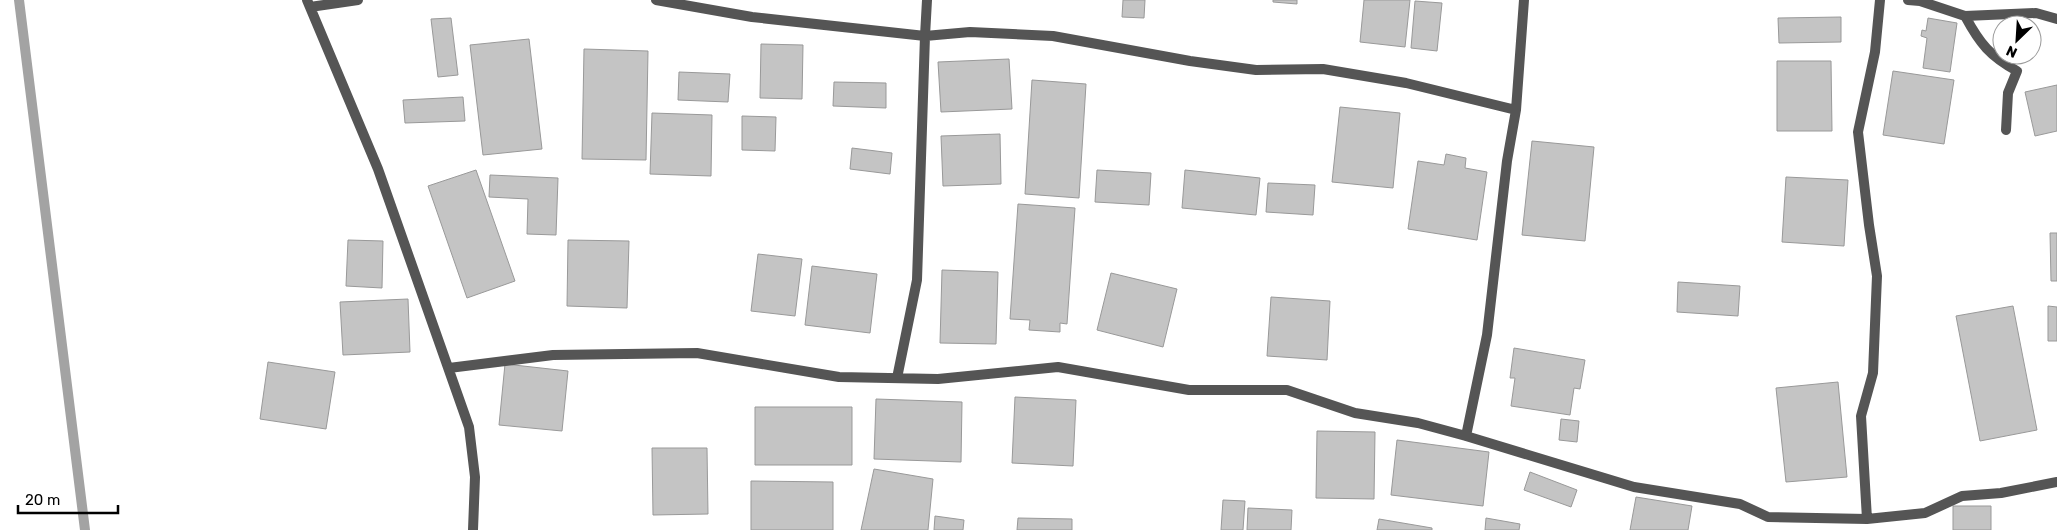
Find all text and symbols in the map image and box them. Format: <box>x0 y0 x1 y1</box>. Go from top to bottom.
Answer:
north arrow <box>1992 15 2042 65</box>
text: N <box>2004 41 2020 61</box>
scale bar <box>18 482 118 514</box>
text: 20 m <box>25 491 60 509</box>

